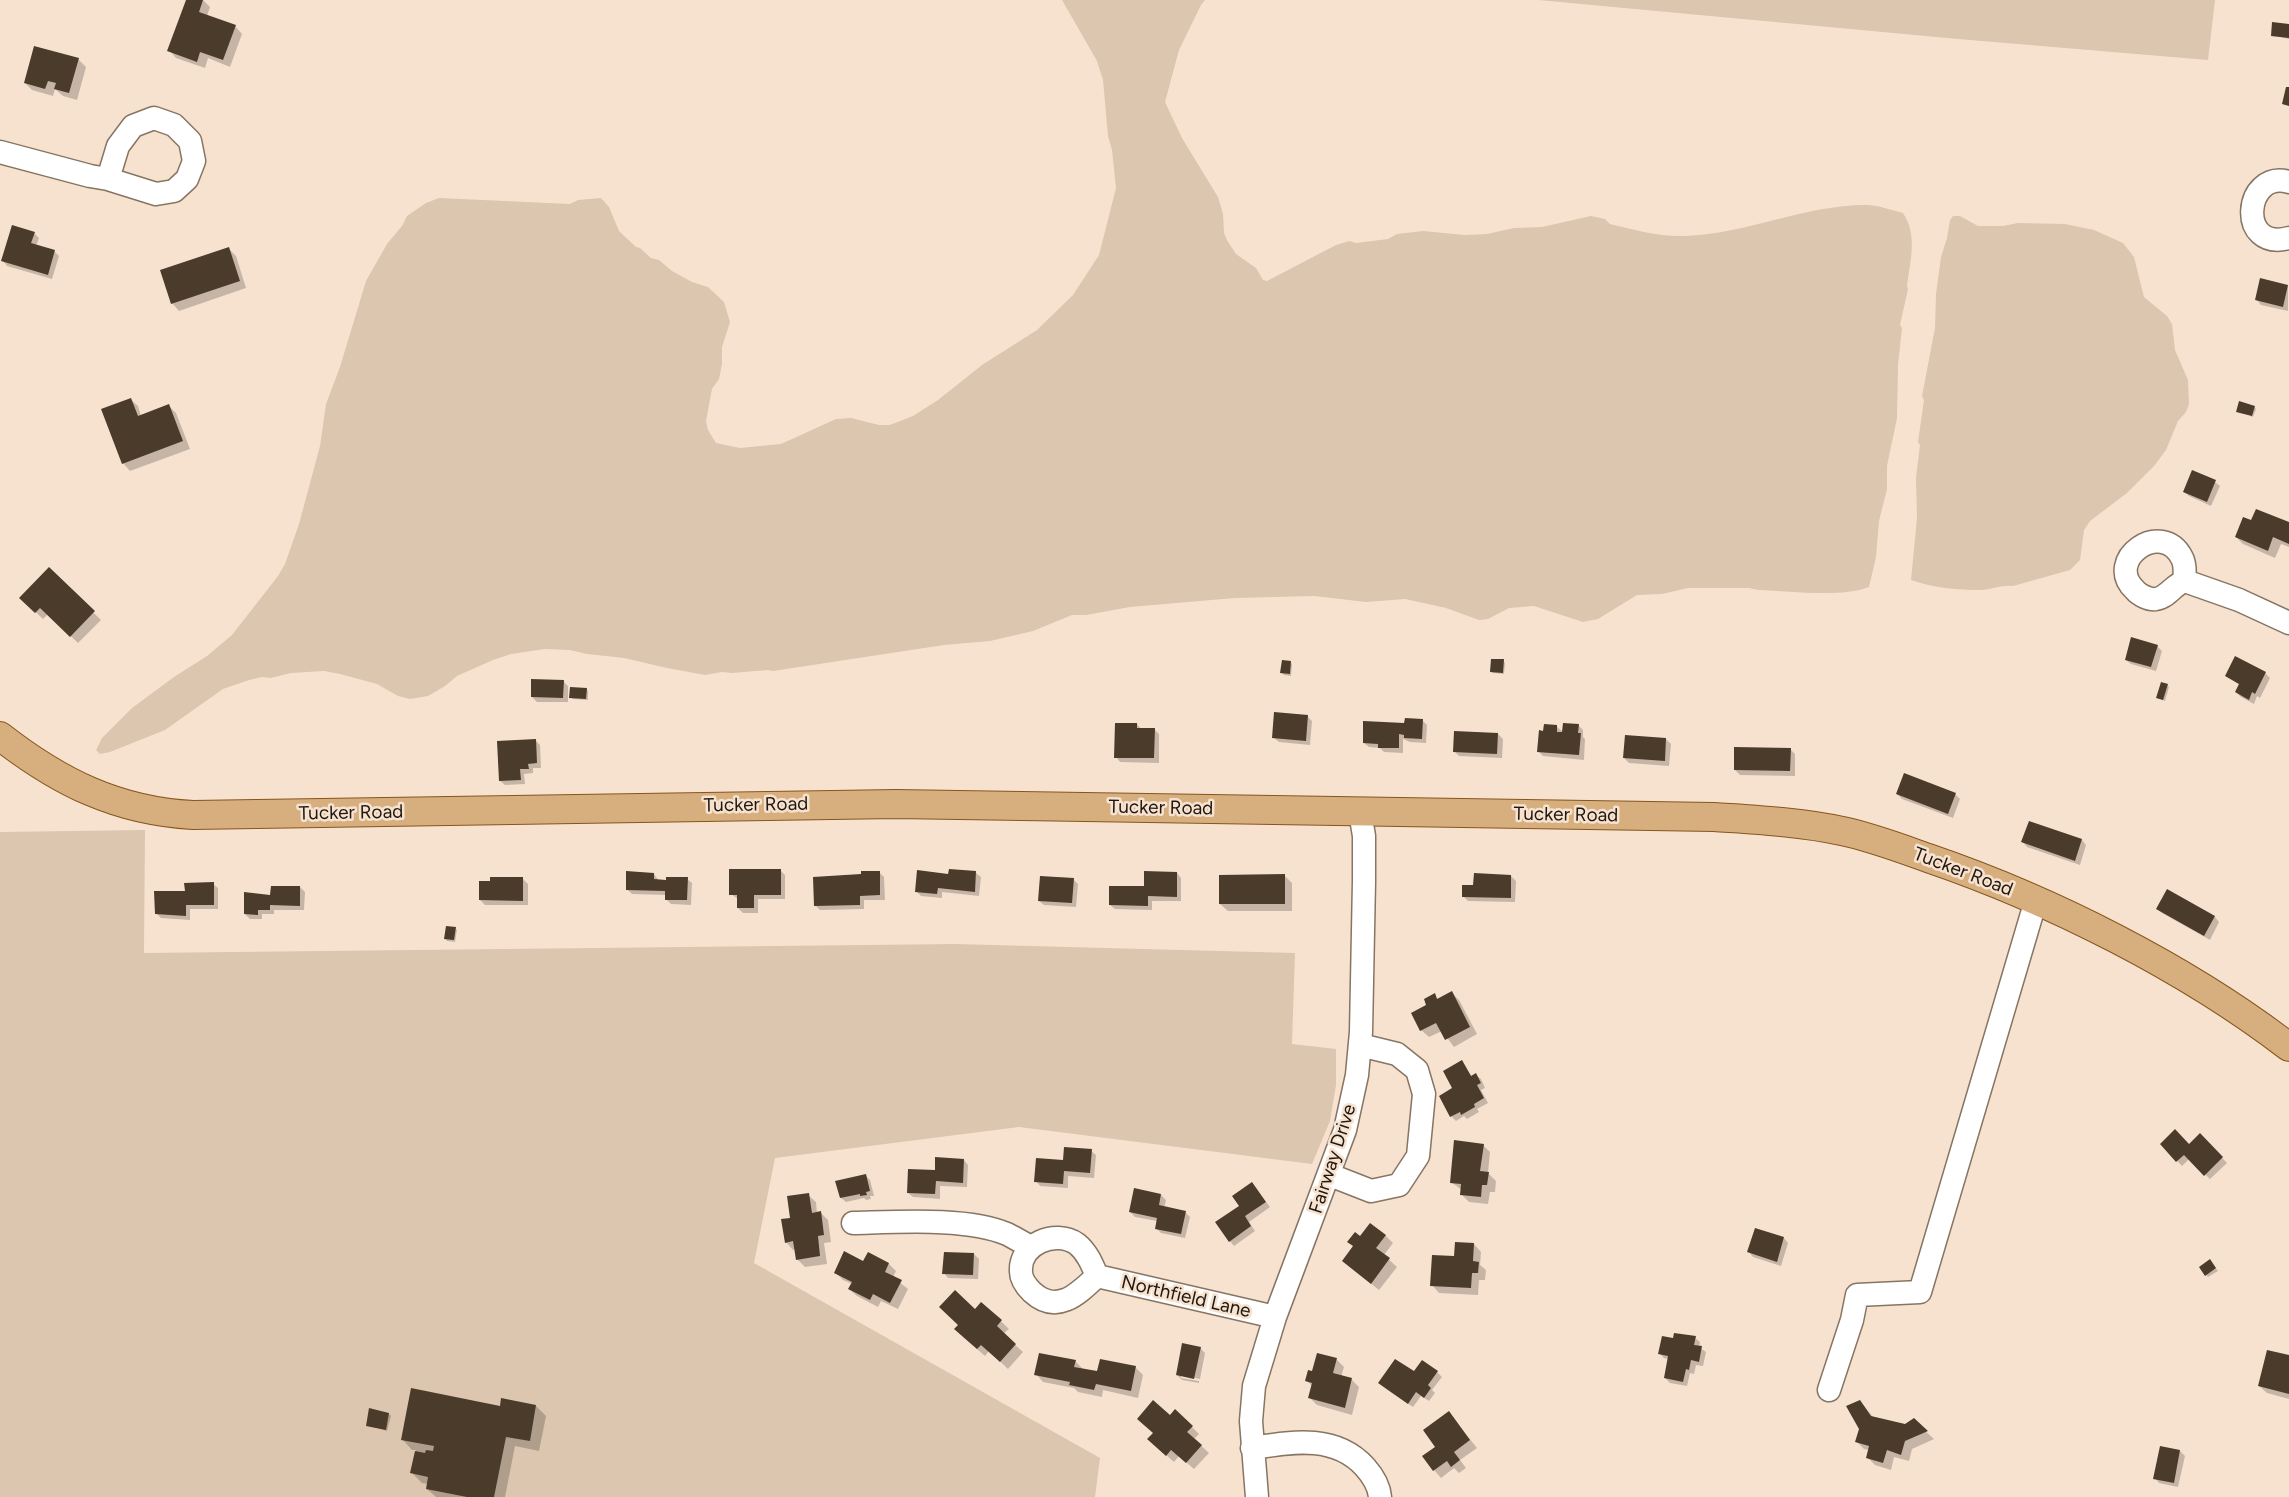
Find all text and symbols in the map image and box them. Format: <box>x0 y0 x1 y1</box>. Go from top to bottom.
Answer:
street label: Tucker Road <box>703 793 809 817</box>
street label: Tucker Road <box>1108 796 1214 820</box>
street label: Tucker Road <box>298 801 404 825</box>
street label: Tucker Road <box>1513 803 1619 827</box>
street label: Tucker Road <box>1910 843 2016 901</box>
street label: Fairway Drive <box>1305 1101 1361 1217</box>
street label: Northfield Lane <box>1119 1271 1253 1323</box>

